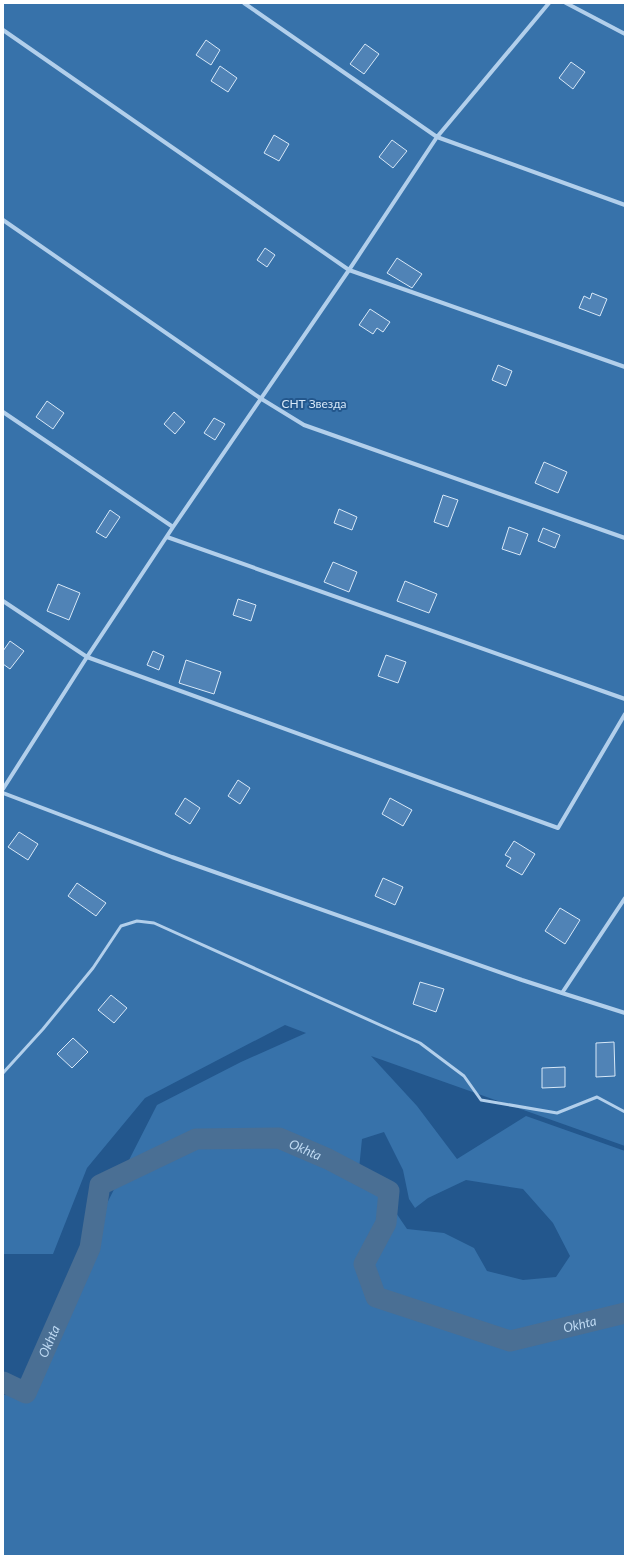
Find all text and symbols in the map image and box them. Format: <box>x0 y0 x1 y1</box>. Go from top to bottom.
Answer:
park label: СНТ Звезда <box>281 396 347 411</box>
water label: Okhta <box>287 1135 324 1163</box>
water label: Okhta <box>561 1312 598 1336</box>
water label: Okhta <box>35 1322 63 1360</box>

